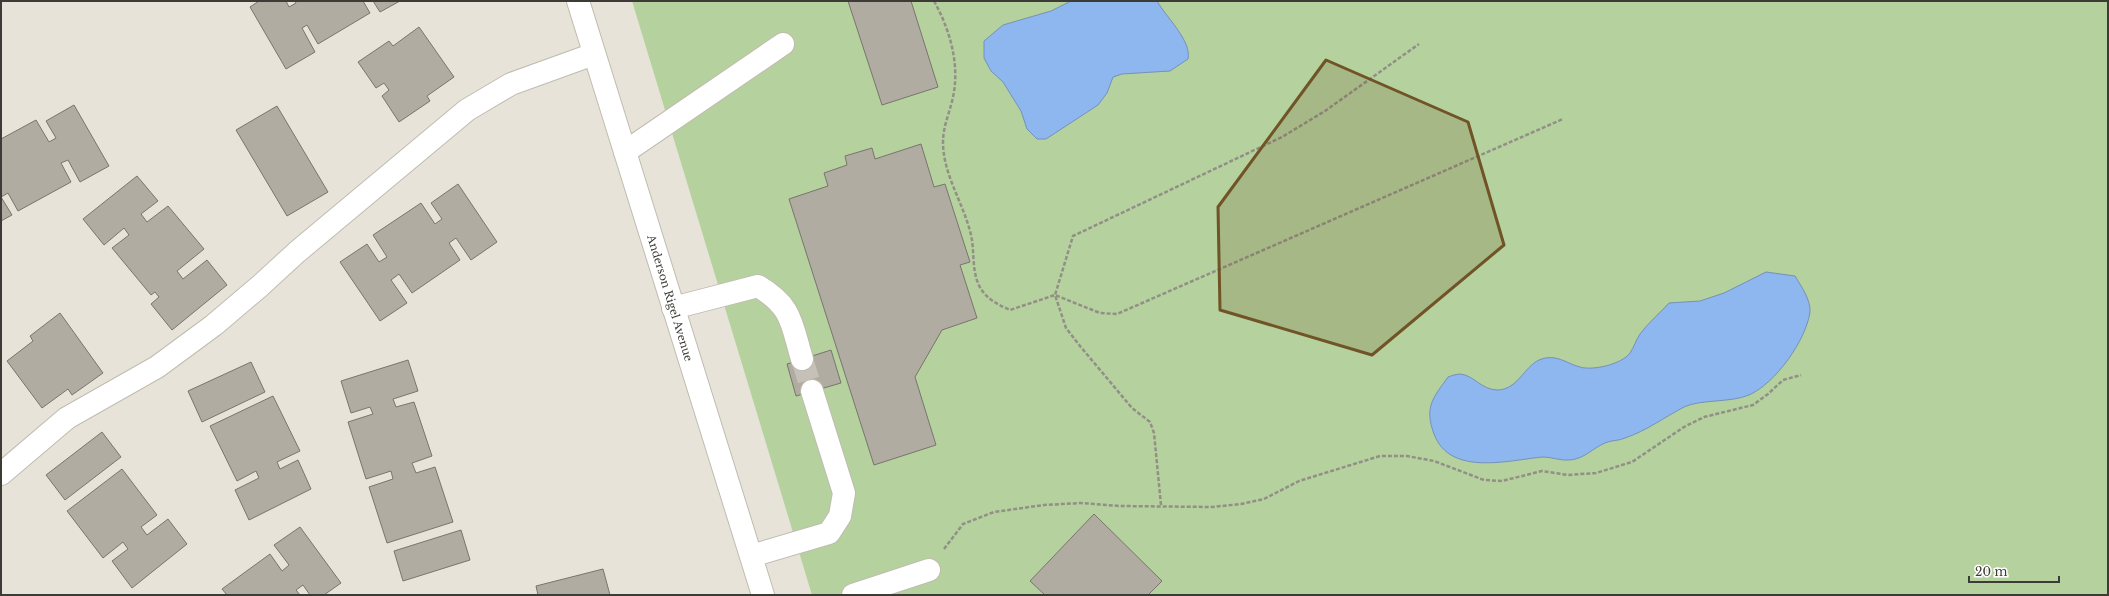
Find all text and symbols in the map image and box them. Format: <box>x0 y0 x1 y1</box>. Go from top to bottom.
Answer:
street label: Anderson Rigel Avenue <box>644 232 696 363</box>
scale bar <box>1969 558 2059 584</box>
text: 20 m <box>1975 564 2007 579</box>

